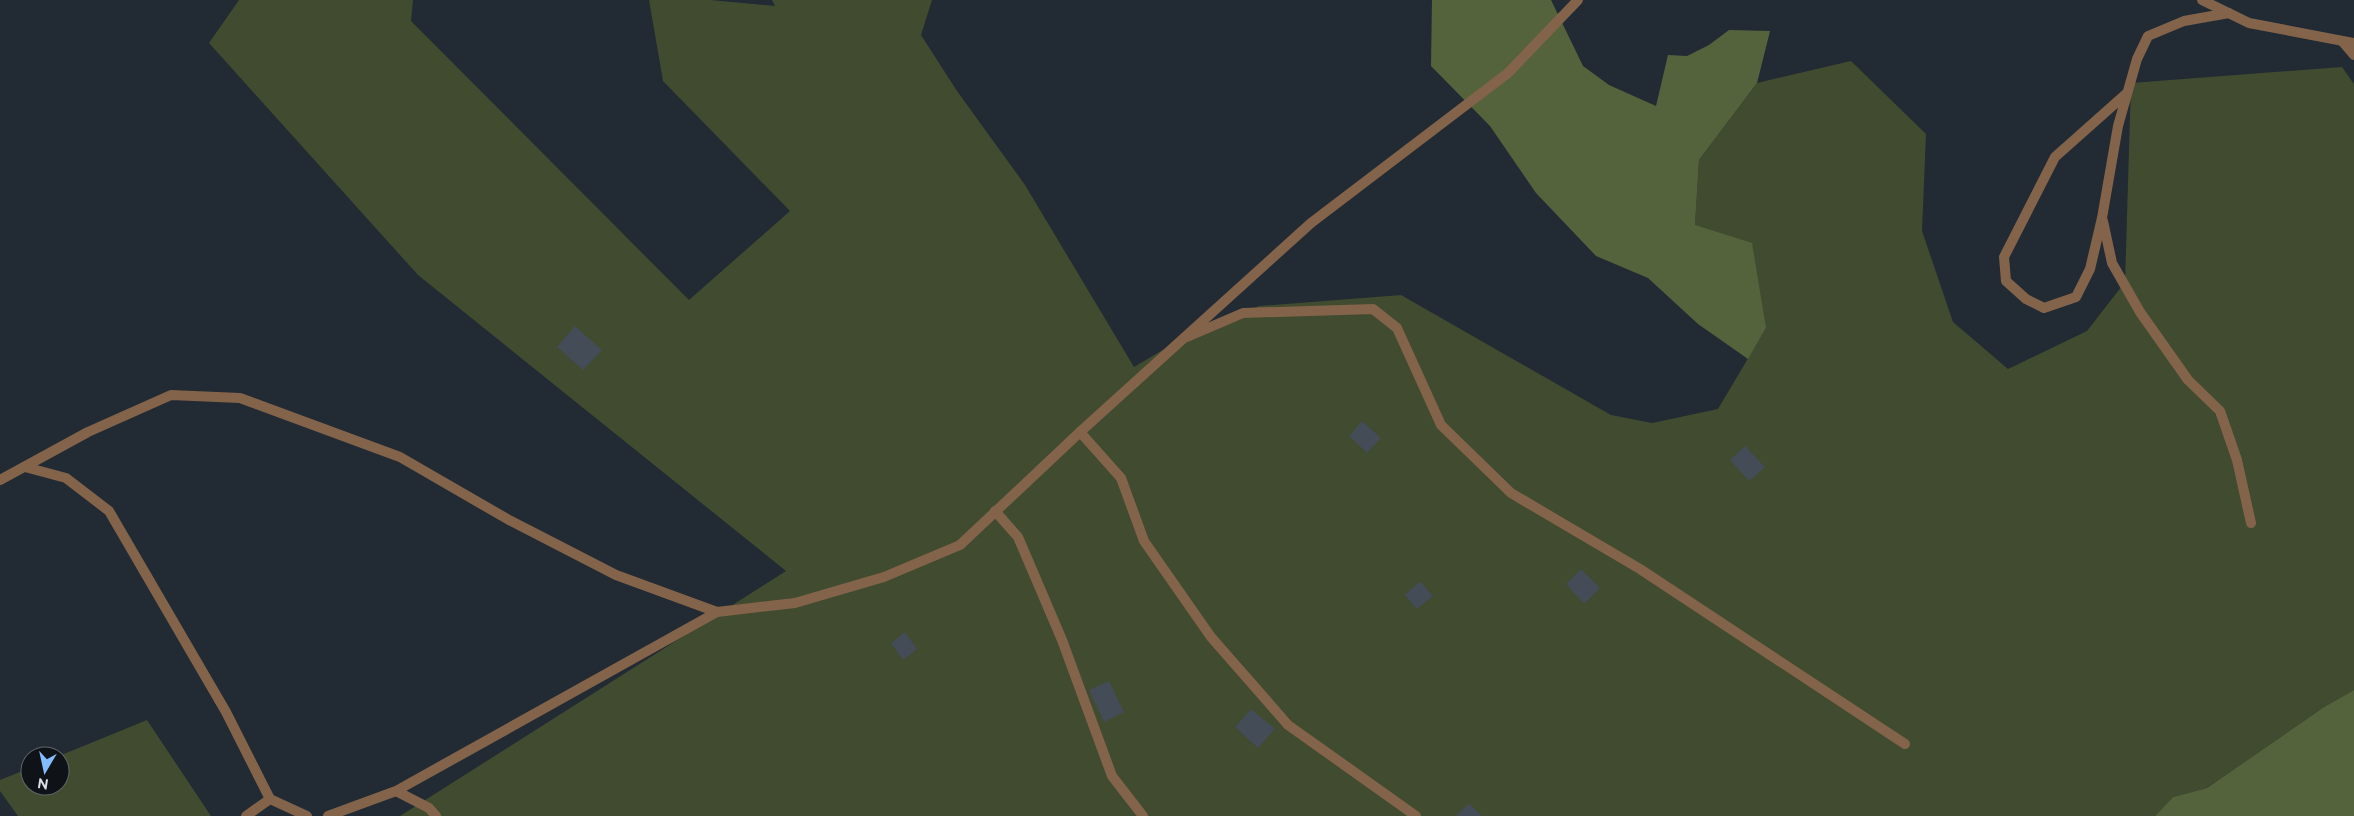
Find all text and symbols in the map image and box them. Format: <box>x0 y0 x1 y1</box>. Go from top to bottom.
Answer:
north arrow <box>20 746 70 796</box>
text: N <box>36 775 49 793</box>

